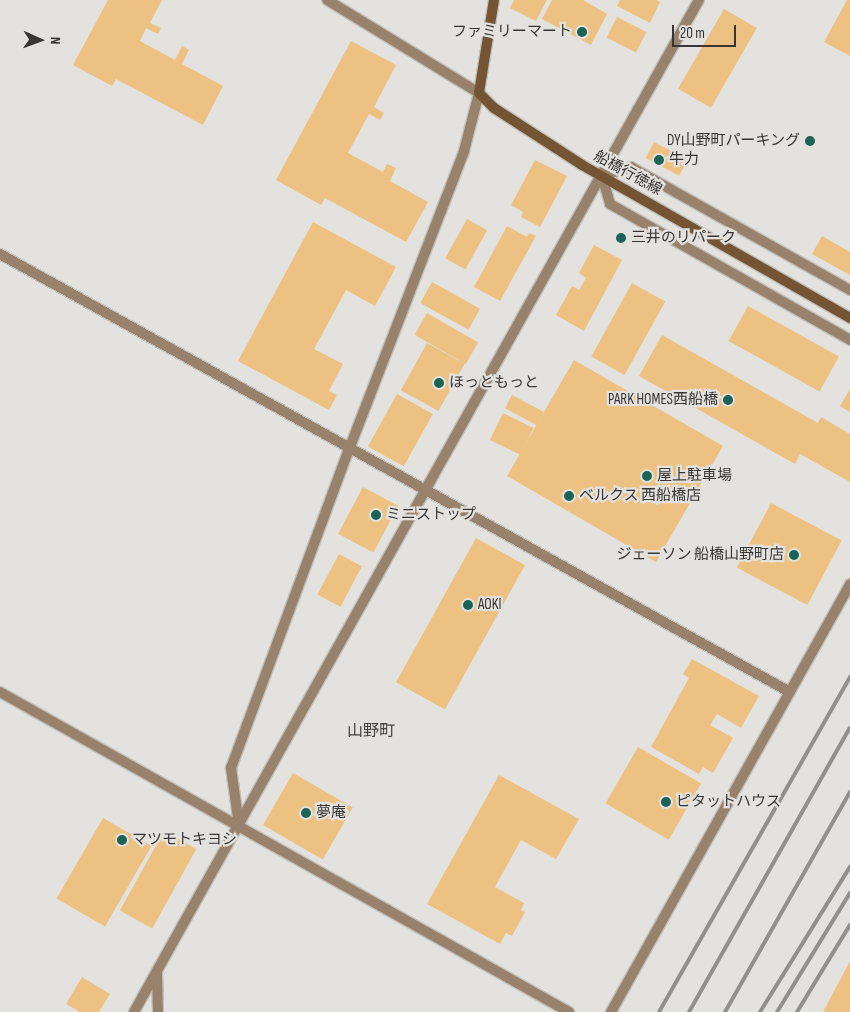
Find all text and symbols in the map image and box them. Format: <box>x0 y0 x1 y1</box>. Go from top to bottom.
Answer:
north arrow <box>15 15 65 65</box>
scale bar <box>675 15 739 47</box>
place label: ファミリーマート <box>452 23 572 41</box>
text: 20 m <box>680 24 705 43</box>
marker: ファミリーマート <box>576 26 588 38</box>
text: N <box>47 36 64 45</box>
place label: DY山野町パーキング <box>667 132 800 150</box>
marker: DY山野町パーキング <box>804 135 816 147</box>
street label: 船橋行徳線 <box>591 147 665 199</box>
place label: 牛力 <box>669 151 699 169</box>
marker: 牛力 <box>653 154 665 166</box>
place label: 三井のリパーク <box>631 229 736 247</box>
marker: 三井のリパーク <box>615 232 627 244</box>
place label: ほっともっと <box>449 374 539 392</box>
marker: ほっともっと <box>433 377 445 389</box>
place label: PARK HOMES西船橋 <box>608 391 718 409</box>
marker: PARK HOMES西船橋 <box>722 394 734 406</box>
place label: 屋上駐車場 <box>657 467 732 485</box>
marker: 屋上駐車場 <box>641 470 653 482</box>
place label: ベルクス 西船橋店 <box>579 487 701 505</box>
marker: ベルクス 西船橋店 <box>563 490 575 502</box>
place label: ミニストップ <box>386 506 476 524</box>
marker: ミニストップ <box>370 509 382 521</box>
place label: ジェーソン 船橋山野町店 <box>617 546 784 564</box>
marker: ジェーソン 船橋山野町店 <box>788 549 800 561</box>
place label: AOKI <box>478 596 501 614</box>
marker: AOKI <box>462 599 474 611</box>
district label: 山野町 <box>347 722 395 742</box>
place label: ピタットハウス <box>676 793 781 811</box>
marker: ピタットハウス <box>660 796 672 808</box>
place label: 夢庵 <box>316 804 346 822</box>
marker: 夢庵 <box>300 807 312 819</box>
place label: マツモトキヨシ <box>132 831 237 849</box>
marker: マツモトキヨシ <box>116 834 128 846</box>

